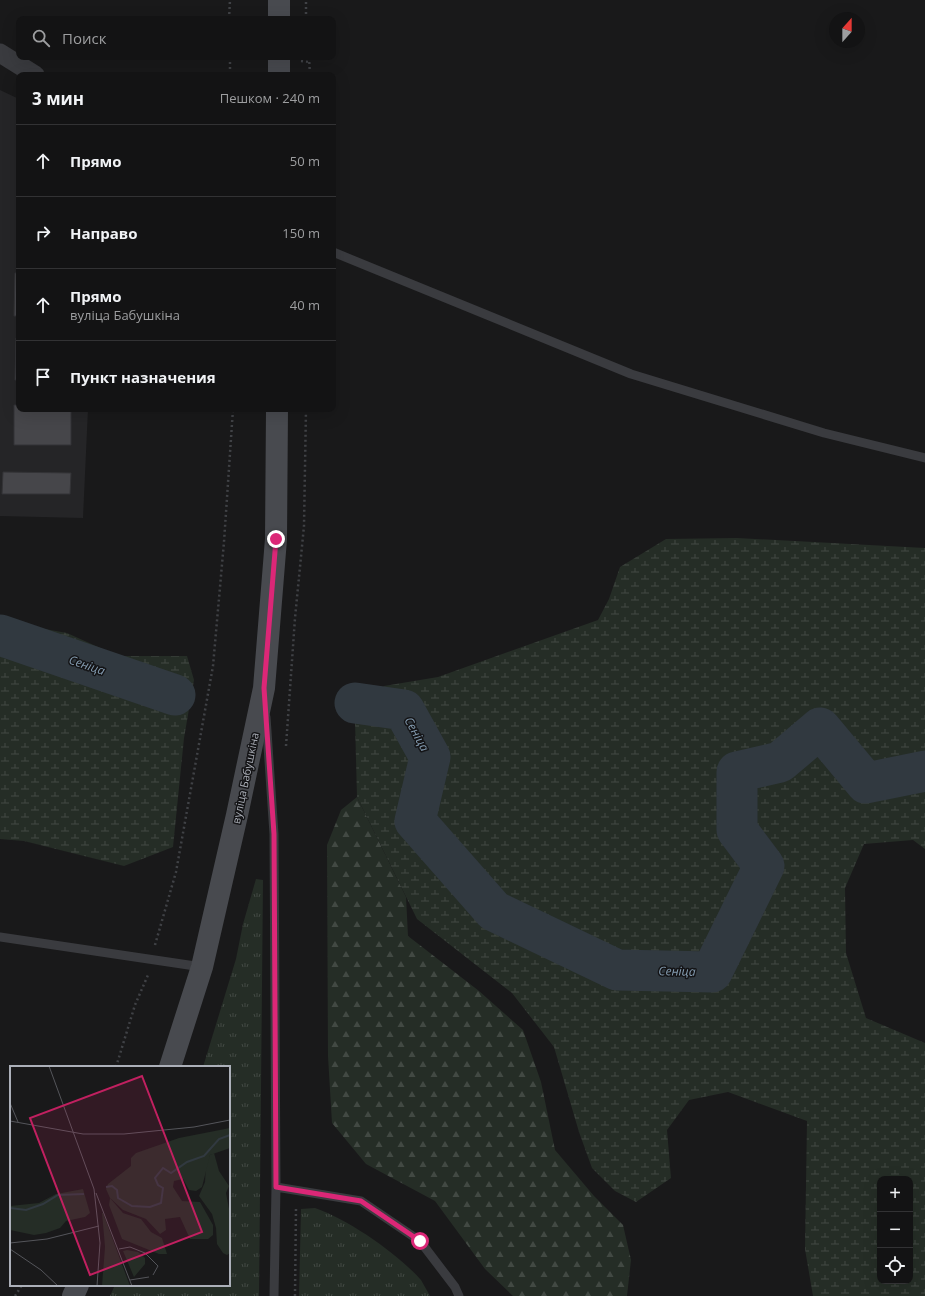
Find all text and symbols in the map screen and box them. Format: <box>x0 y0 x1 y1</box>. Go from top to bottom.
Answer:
north arrow <box>829 12 865 48</box>
search box <box>16 16 336 60</box>
icon: search <box>30 27 52 49</box>
text: Поиск <box>62 28 106 48</box>
text: 3 мин <box>32 87 84 110</box>
text: Пешком · 240 m <box>220 89 320 107</box>
icon: ahead <box>32 150 54 172</box>
text: Прямо <box>70 151 122 171</box>
text: 50 m <box>290 152 320 170</box>
icon: right <box>32 222 54 244</box>
text: Направо <box>70 223 138 243</box>
text: 150 m <box>282 224 320 242</box>
text: Прямо <box>70 286 122 306</box>
icon: ahead <box>32 294 54 316</box>
text: 40 m <box>290 296 320 314</box>
text: вуліца Бабушкіна <box>70 306 180 324</box>
icon: arrive <box>32 366 54 388</box>
text: Пункт назначения <box>70 367 216 387</box>
route end <box>267 530 285 548</box>
water label: Сеніца <box>67 651 108 679</box>
water label: Сеніца <box>401 714 434 755</box>
street label: вуліца Бабушкіна <box>228 731 262 825</box>
water label: Сеніца <box>658 962 696 980</box>
inset map <box>10 1066 230 1286</box>
map controls <box>877 1176 913 1284</box>
button: + <box>877 1176 913 1212</box>
button: − <box>877 1212 913 1248</box>
route start <box>411 1232 429 1250</box>
button: locate <box>877 1248 913 1284</box>

